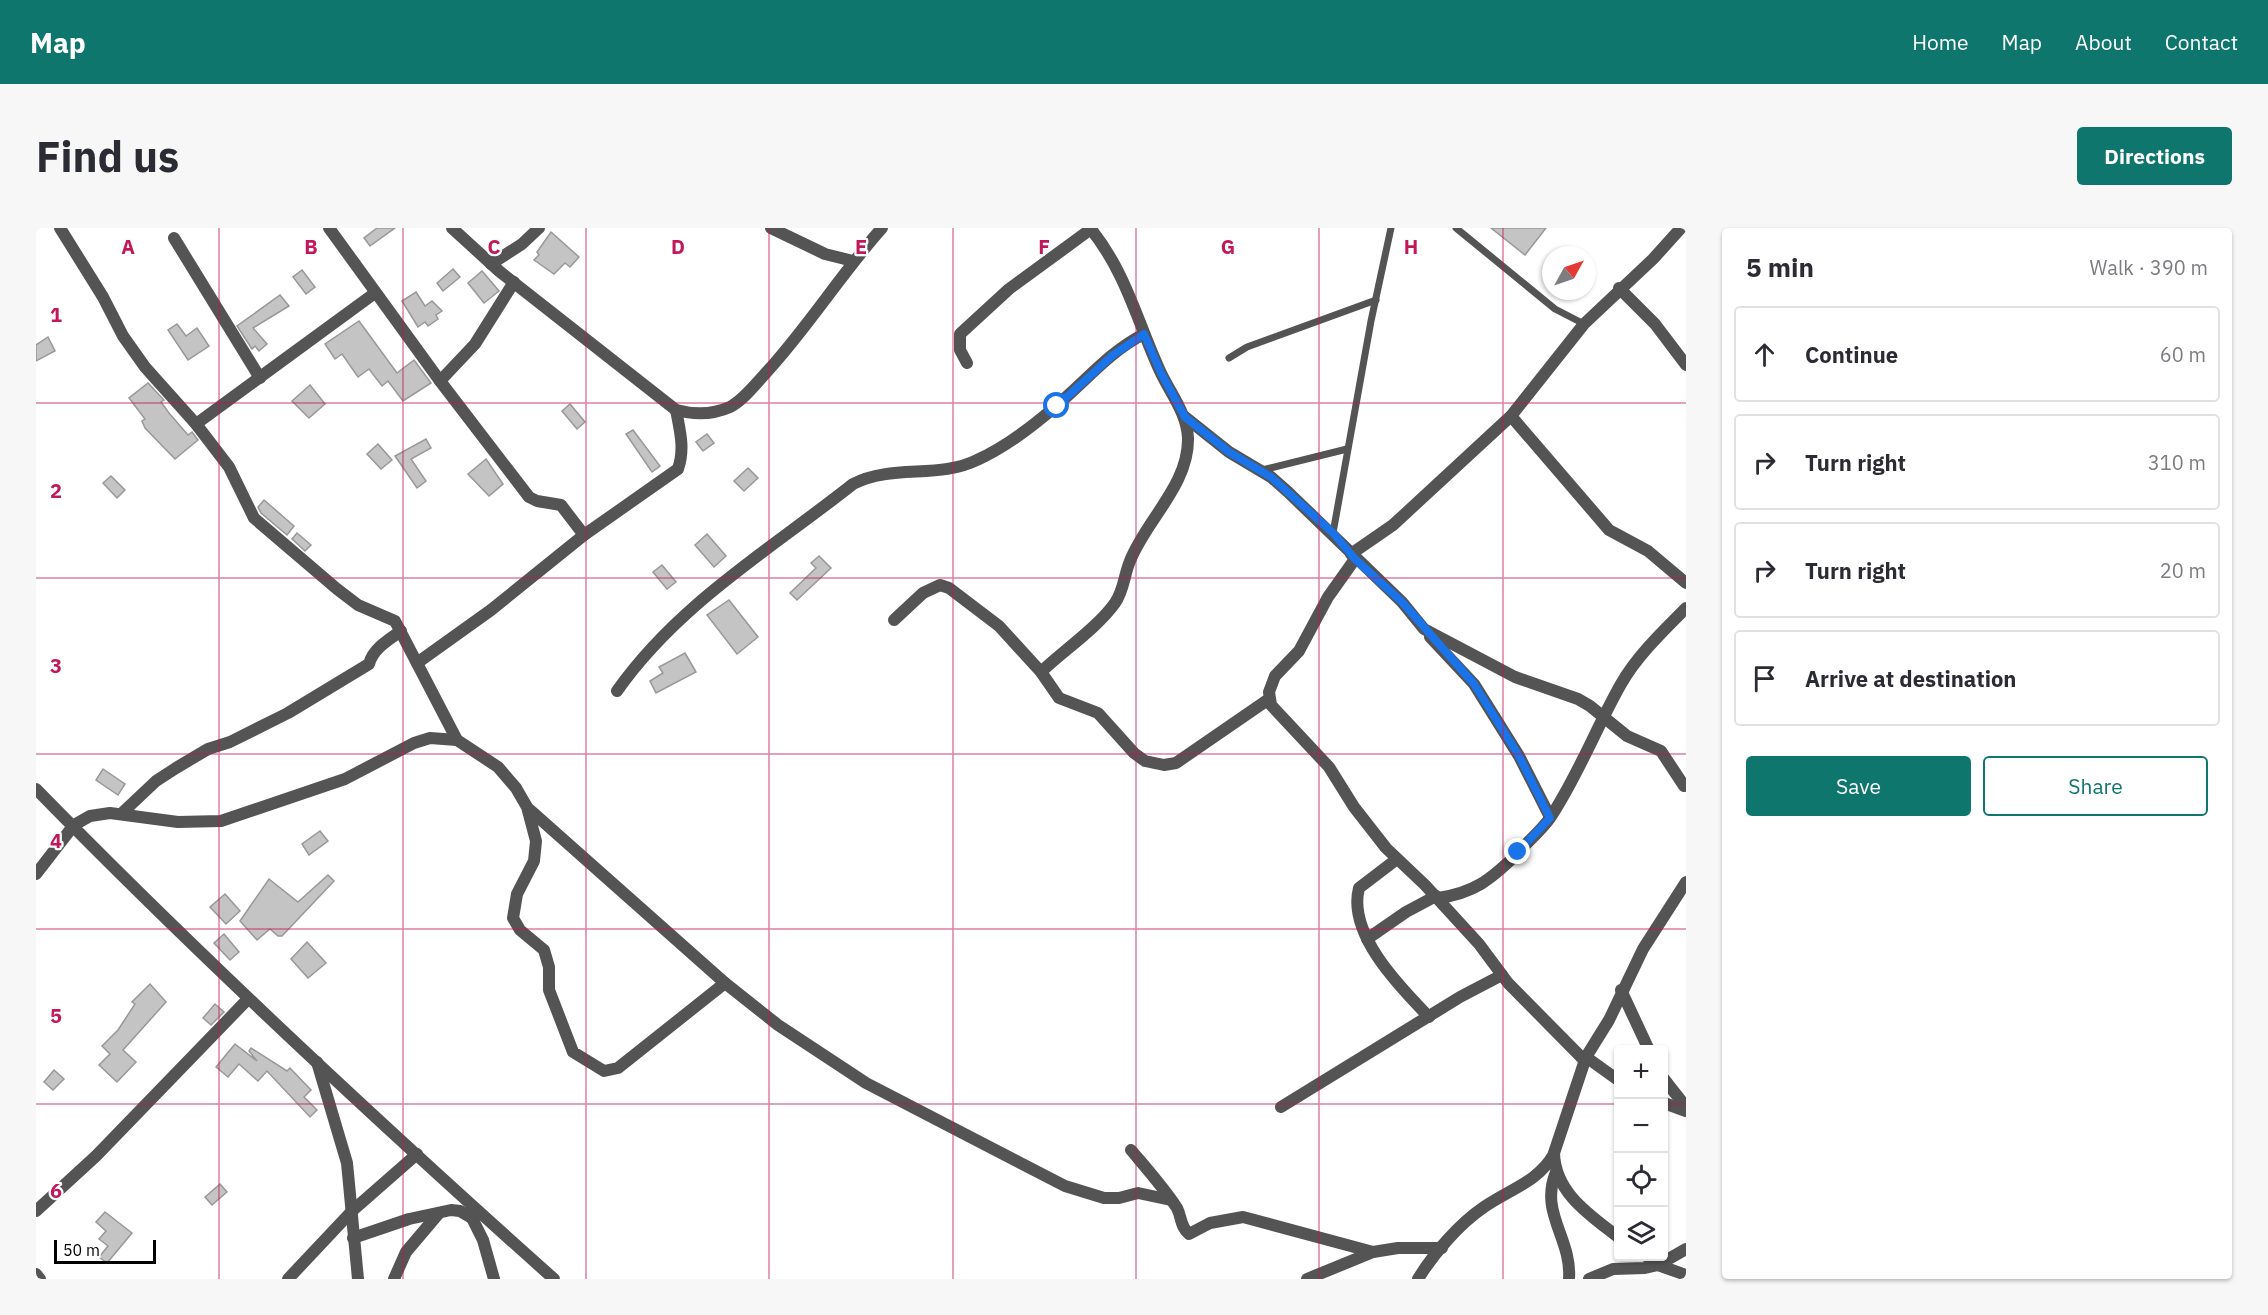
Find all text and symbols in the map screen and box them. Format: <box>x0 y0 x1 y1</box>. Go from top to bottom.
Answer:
text: Map <box>30 24 86 61</box>
text: Home <box>1912 28 1969 56</box>
text: Map <box>2002 28 2042 56</box>
text: About <box>2075 28 2132 56</box>
text: Contact <box>2165 28 2238 56</box>
button: Directions <box>2077 127 2232 185</box>
text: Find us <box>36 129 179 184</box>
text: A <box>121 233 135 260</box>
text: B <box>304 233 318 260</box>
text: C <box>487 233 501 260</box>
text: D <box>671 233 685 260</box>
text: E <box>855 233 867 260</box>
text: F <box>1038 233 1050 260</box>
text: G <box>1221 233 1235 260</box>
text: H <box>1404 233 1418 260</box>
north arrow <box>1542 246 1596 300</box>
text: 5 min <box>1746 250 1814 284</box>
text: Walk · 390 m <box>2090 254 2208 281</box>
text: 1 <box>50 301 62 328</box>
icon: ahead <box>1748 338 1781 371</box>
text: Continue <box>1805 340 1898 369</box>
text: 60 m <box>2160 341 2206 368</box>
route start <box>1043 392 1069 418</box>
icon: right <box>1748 446 1781 479</box>
text: Turn right <box>1805 448 1906 477</box>
text: 310 m <box>2148 449 2206 476</box>
text: 2 <box>50 477 62 504</box>
icon: right <box>1748 554 1781 587</box>
text: Turn right <box>1805 556 1906 585</box>
text: 20 m <box>2160 557 2206 584</box>
text: 3 <box>50 652 62 679</box>
icon: arrive <box>1748 662 1781 695</box>
text: Arrive at destination <box>1805 664 2016 693</box>
button: Save <box>1746 756 1971 816</box>
button: Share <box>1983 756 2208 816</box>
text: 4 <box>50 827 62 854</box>
route end <box>1504 838 1530 864</box>
text: 5 <box>50 1002 62 1029</box>
map controls <box>1614 1045 1668 1261</box>
button: + <box>1614 1045 1668 1099</box>
button: − <box>1614 1099 1668 1153</box>
button: locate <box>1614 1153 1668 1207</box>
text: 6 <box>50 1177 62 1204</box>
button: layers <box>1614 1207 1668 1261</box>
scale bar <box>54 1237 156 1264</box>
text: 50 m <box>63 1240 100 1260</box>

